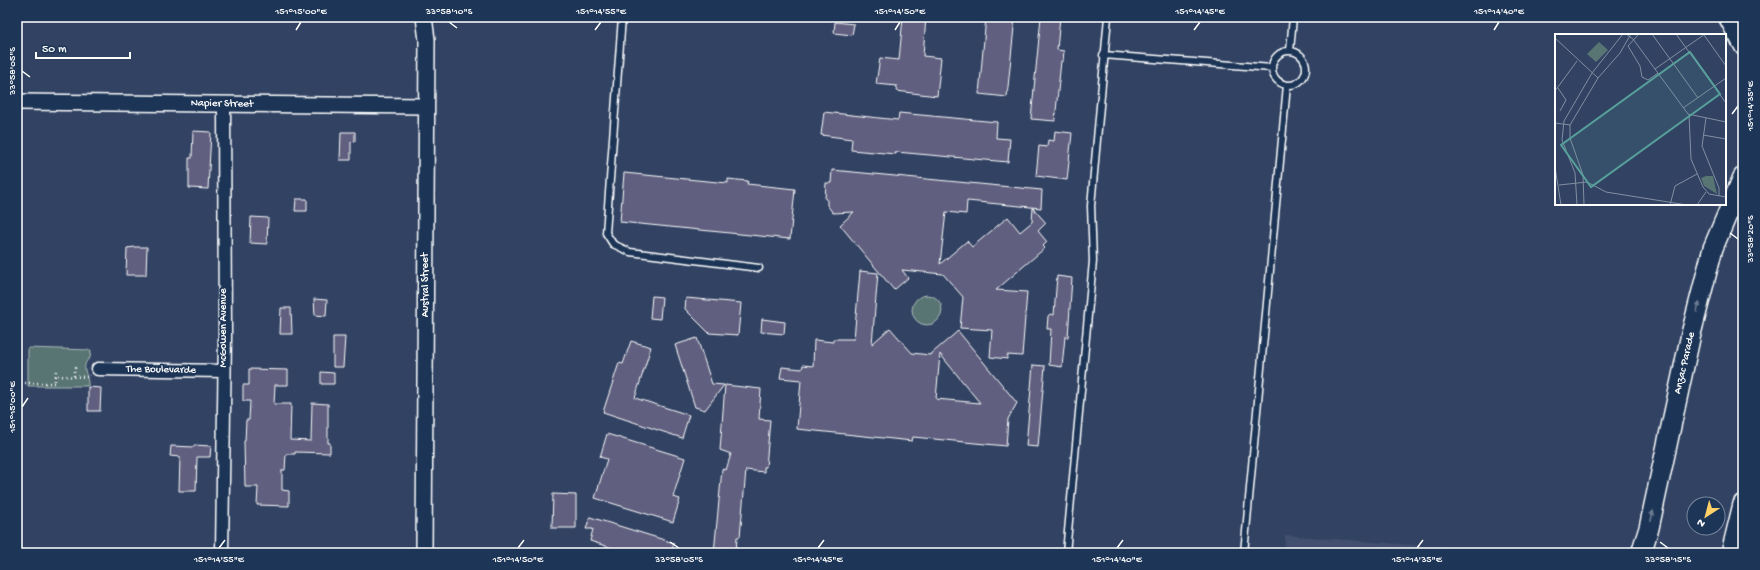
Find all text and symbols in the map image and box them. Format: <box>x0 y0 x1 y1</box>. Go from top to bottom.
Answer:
text: 151°15'00"E <box>274 6 327 18</box>
text: 33°58'10"S <box>425 6 473 18</box>
text: 151°14'55"E <box>575 6 627 18</box>
text: 151°14'50"E <box>874 6 926 18</box>
text: 151°14'45"E <box>1174 6 1226 18</box>
text: 151°14'40"E <box>1473 6 1525 18</box>
scale bar <box>36 34 130 60</box>
inset map <box>1555 34 1726 205</box>
text: 50 m <box>42 43 67 57</box>
text: 33°58'05"S <box>7 47 19 96</box>
text: 151°14'35"E <box>1745 80 1757 132</box>
street label: Napier Street <box>191 97 255 111</box>
text: 33°58'20"S <box>1745 215 1757 264</box>
street label: Austral Street <box>420 251 432 317</box>
street label: McGowen Avenue <box>218 288 230 368</box>
one-way arrow <box>1695 300 1701 312</box>
street label: Anzac Parade <box>1672 330 1698 395</box>
street label: The Boulevarde <box>125 363 196 377</box>
text: 151°15'00"E <box>7 381 19 434</box>
north arrow <box>1686 496 1726 536</box>
one-way arrow <box>1649 509 1655 522</box>
text: N <box>1695 516 1708 529</box>
text: 151°14'55"E <box>193 554 245 566</box>
text: 151°14'50"E <box>492 554 544 566</box>
text: 33°58'05"S <box>654 554 703 566</box>
text: 151°14'45"E <box>792 554 844 566</box>
text: 151°14'40"E <box>1091 554 1143 566</box>
text: 151°14'35"E <box>1391 554 1443 566</box>
text: 33°58'15"S <box>1644 554 1691 566</box>

